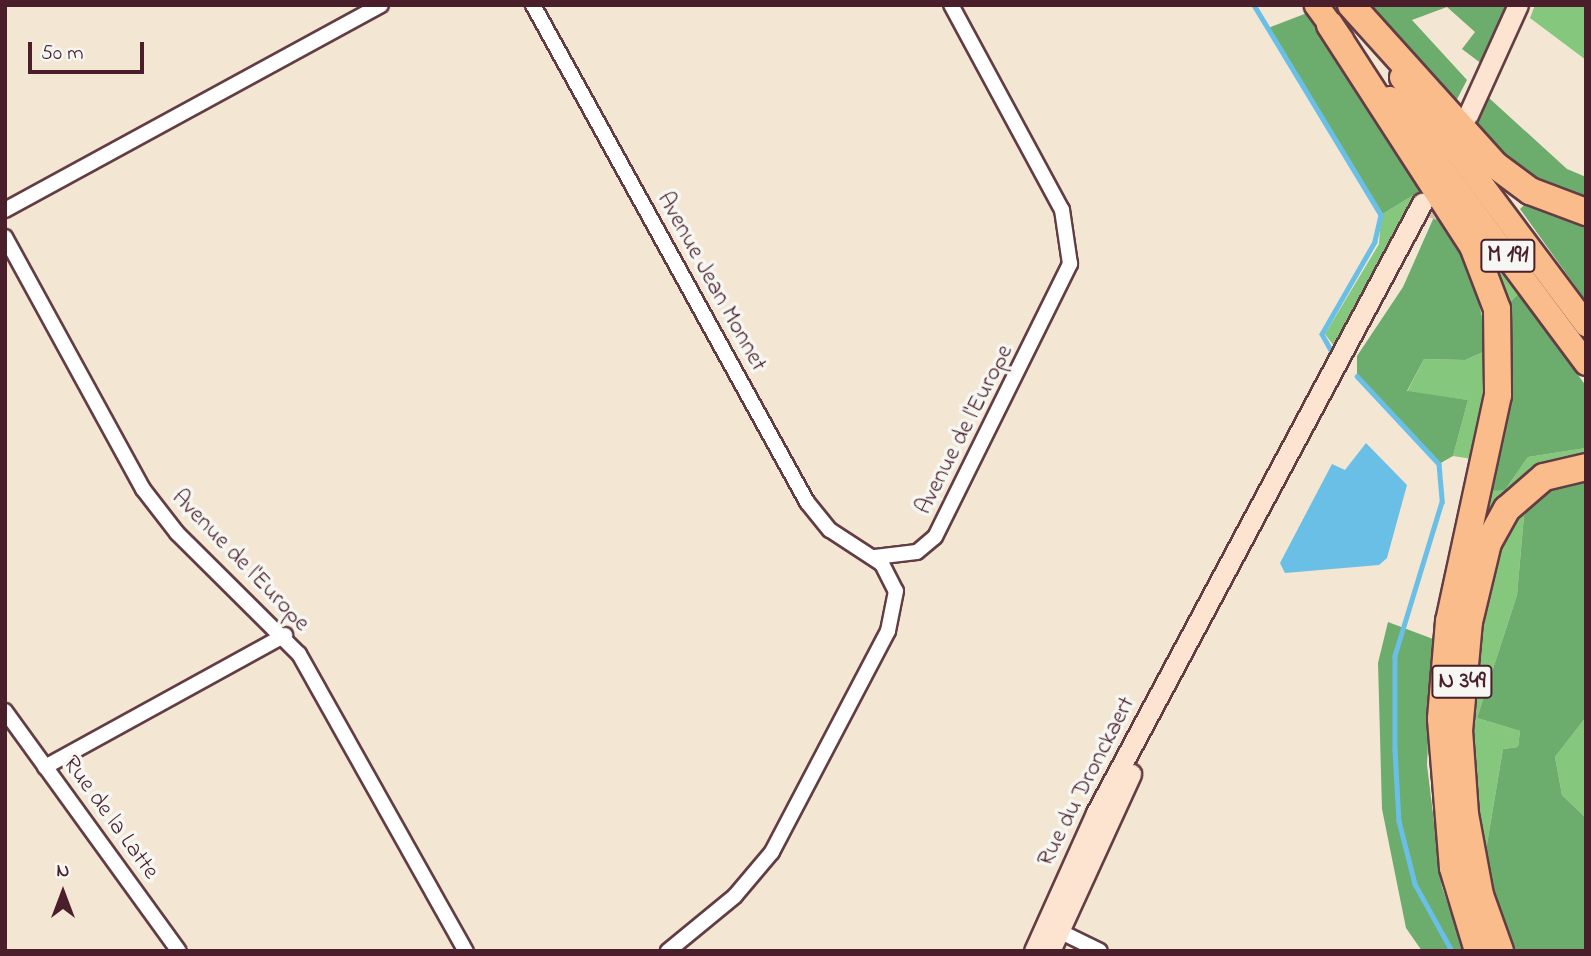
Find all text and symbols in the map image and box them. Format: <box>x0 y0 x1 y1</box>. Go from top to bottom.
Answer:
scale bar <box>32 28 147 72</box>
text: 50 m <box>41 39 84 69</box>
street label: Avenue Jean Monnet <box>650 187 772 377</box>
road number: M 191 <box>1480 236 1536 276</box>
street label: Avenue de l'Europe <box>910 340 1020 520</box>
street label: Avenue de l'Europe <box>165 484 315 638</box>
road number: N 349 <box>1430 662 1494 702</box>
street label: Rue du Dronckaert <box>1032 692 1142 872</box>
street label: Rue de la Latte <box>56 751 164 885</box>
north arrow <box>28 858 98 928</box>
text: N <box>57 858 69 885</box>

